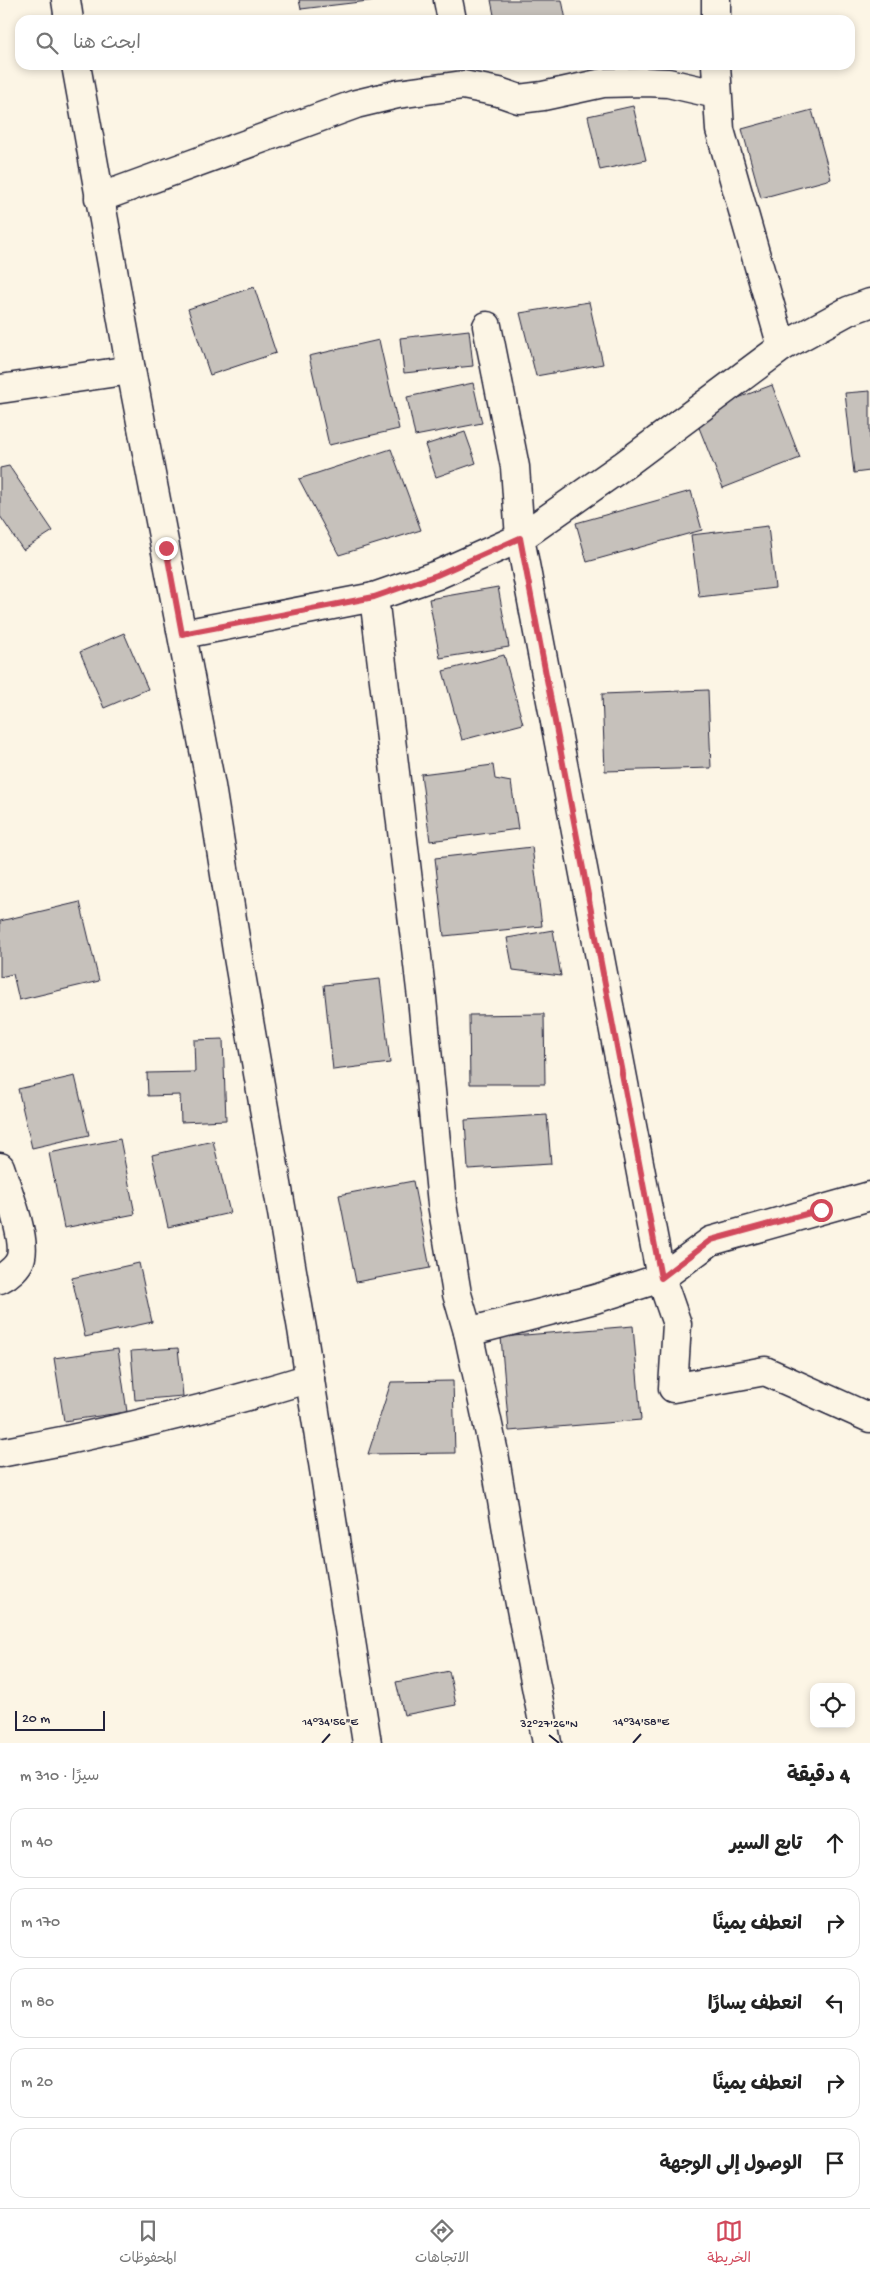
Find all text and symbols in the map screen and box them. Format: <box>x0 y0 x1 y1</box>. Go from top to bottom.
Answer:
search box <box>15 15 855 70</box>
icon: search <box>33 29 61 57</box>
text: ابحث هنا <box>73 33 141 56</box>
route end <box>155 537 178 560</box>
route start <box>810 1199 833 1222</box>
map controls <box>810 1683 855 1728</box>
button: locate <box>810 1683 855 1728</box>
scale bar <box>15 1708 105 1731</box>
text: 20 m <box>22 1711 50 1728</box>
text: 14°34'56"E <box>301 1716 358 1730</box>
text: 14°34'58"E <box>612 1716 670 1730</box>
text: 32°27'26"N <box>519 1718 578 1732</box>
text: 4 دقيقة <box>787 1765 850 1790</box>
text: سيرًا · 310 m <box>20 1768 99 1787</box>
icon: ahead <box>821 1829 849 1857</box>
text: 40 m <box>21 1834 53 1853</box>
text: تابع السير <box>730 1834 802 1857</box>
icon: right <box>821 1909 849 1937</box>
text: 170 m <box>21 1914 60 1933</box>
text: انعطف يمينًا <box>713 1914 802 1937</box>
icon: left <box>821 1989 849 2017</box>
text: 80 m <box>21 1994 54 2013</box>
text: انعطف يسارًا <box>708 1994 802 2017</box>
icon: right <box>821 2069 849 2097</box>
text: 20 m <box>21 2074 53 2093</box>
text: انعطف يمينًا <box>713 2074 802 2097</box>
icon: arrive <box>821 2149 849 2177</box>
text: الوصول إلى الوجهة <box>659 2154 802 2177</box>
tab: المحفوظات <box>119 2217 177 2270</box>
tab: الاتجاهات <box>415 2217 469 2270</box>
tab: الخريطة <box>707 2217 751 2270</box>

